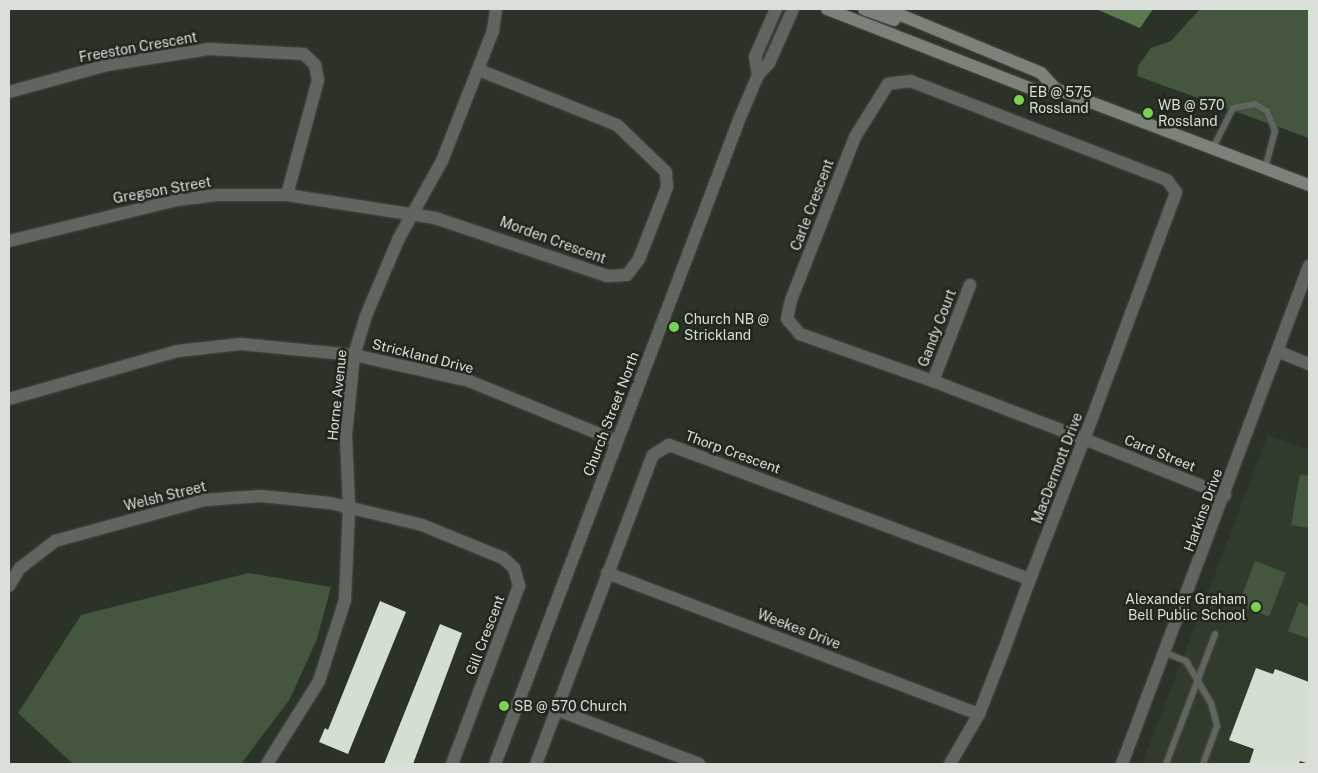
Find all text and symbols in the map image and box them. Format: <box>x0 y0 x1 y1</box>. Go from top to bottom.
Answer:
street label: Freeston Crescent <box>78 28 198 66</box>
place label: EB @ 575 Rossland <box>1029 84 1092 116</box>
marker: EB @ 575 Rossland <box>1013 94 1025 106</box>
place label: WB @ 570 Rossland <box>1158 97 1225 130</box>
marker: WB @ 570 Rossland <box>1142 107 1154 119</box>
street label: Carle Crescent <box>787 157 837 253</box>
street label: Gregson Street <box>112 173 212 207</box>
street label: Morden Crescent <box>497 213 609 267</box>
street label: Gandy Court <box>915 287 959 369</box>
place label: Church NB @ Strickland <box>684 311 769 344</box>
marker: Church NB @ Strickland <box>668 321 680 333</box>
street label: Strickland Drive <box>370 335 476 377</box>
street label: Horne Avenue <box>324 349 350 441</box>
street label: Church Street North <box>580 349 642 479</box>
street label: MacDermott Drive <box>1028 410 1086 526</box>
street label: Thorp Crescent <box>683 427 783 477</box>
street label: Card Street <box>1122 431 1198 475</box>
street label: Harkins Drive <box>1180 466 1226 554</box>
street label: Welsh Street <box>122 478 208 514</box>
place label: Alexander Graham Bell Public School <box>1125 591 1246 624</box>
street label: Gill Crescent <box>462 593 508 677</box>
marker: Alexander Graham Bell Public School <box>1250 601 1262 613</box>
street label: Weekes Drive <box>755 605 843 653</box>
place label: SB @ 570 Church <box>514 698 627 714</box>
marker: SB @ 570 Church <box>498 700 510 712</box>

